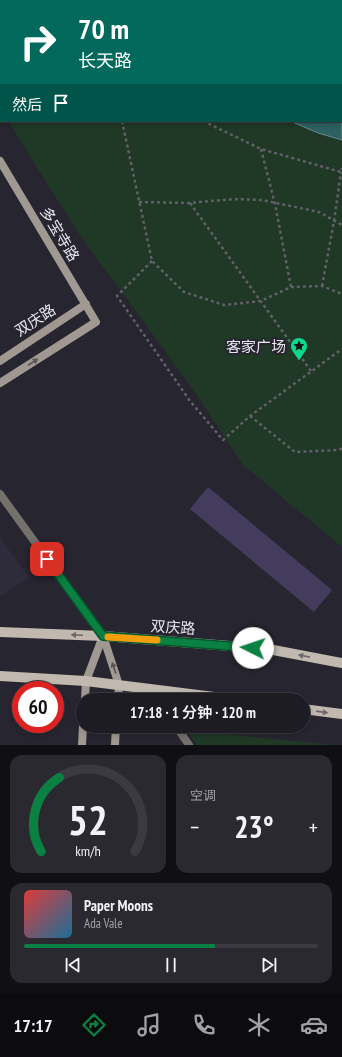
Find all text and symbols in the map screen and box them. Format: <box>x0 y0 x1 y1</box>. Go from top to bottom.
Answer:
text: 70 m <box>78 10 129 47</box>
icon: right <box>12 16 64 68</box>
text: 长天路 <box>78 49 132 72</box>
icon: arrive <box>50 92 72 114</box>
text: 然后 <box>12 95 42 114</box>
street label: 多宝寺路 <box>36 203 84 265</box>
street label: 双庆路 <box>11 300 59 340</box>
place icon: 客家广场 <box>289 336 309 361</box>
place label: 客家广场 <box>226 337 286 356</box>
one-way arrow <box>28 358 38 366</box>
pin <box>30 542 64 576</box>
icon: arrive <box>36 548 58 570</box>
street label: 双庆路 <box>150 616 196 638</box>
position arrow <box>232 627 274 669</box>
one-way arrow <box>70 632 83 638</box>
one-way arrow <box>298 652 310 658</box>
one-way arrow <box>110 661 116 673</box>
speed limit sign: 60 <box>12 681 64 733</box>
text: 17:18 · 1 分钟 · 120 m <box>130 703 256 722</box>
one-way arrow <box>316 709 329 715</box>
text: 空调 <box>190 787 216 804</box>
text: 52 <box>68 793 108 846</box>
text: 23° <box>234 807 274 846</box>
text: − <box>190 813 199 841</box>
text: + <box>309 813 318 841</box>
text: km/h <box>75 841 101 860</box>
text: Paper Moons <box>84 896 153 915</box>
text: Ada Vale <box>84 915 123 932</box>
icon: previous <box>62 954 84 976</box>
icon: pause <box>160 954 182 976</box>
icon: next <box>258 954 280 976</box>
icon: directions <box>80 1011 108 1039</box>
icon: music <box>135 1011 163 1039</box>
icon: phone <box>190 1011 218 1039</box>
icon: climate <box>245 1011 273 1039</box>
icon: car <box>300 1011 328 1039</box>
text: 17:17 <box>14 1014 53 1037</box>

